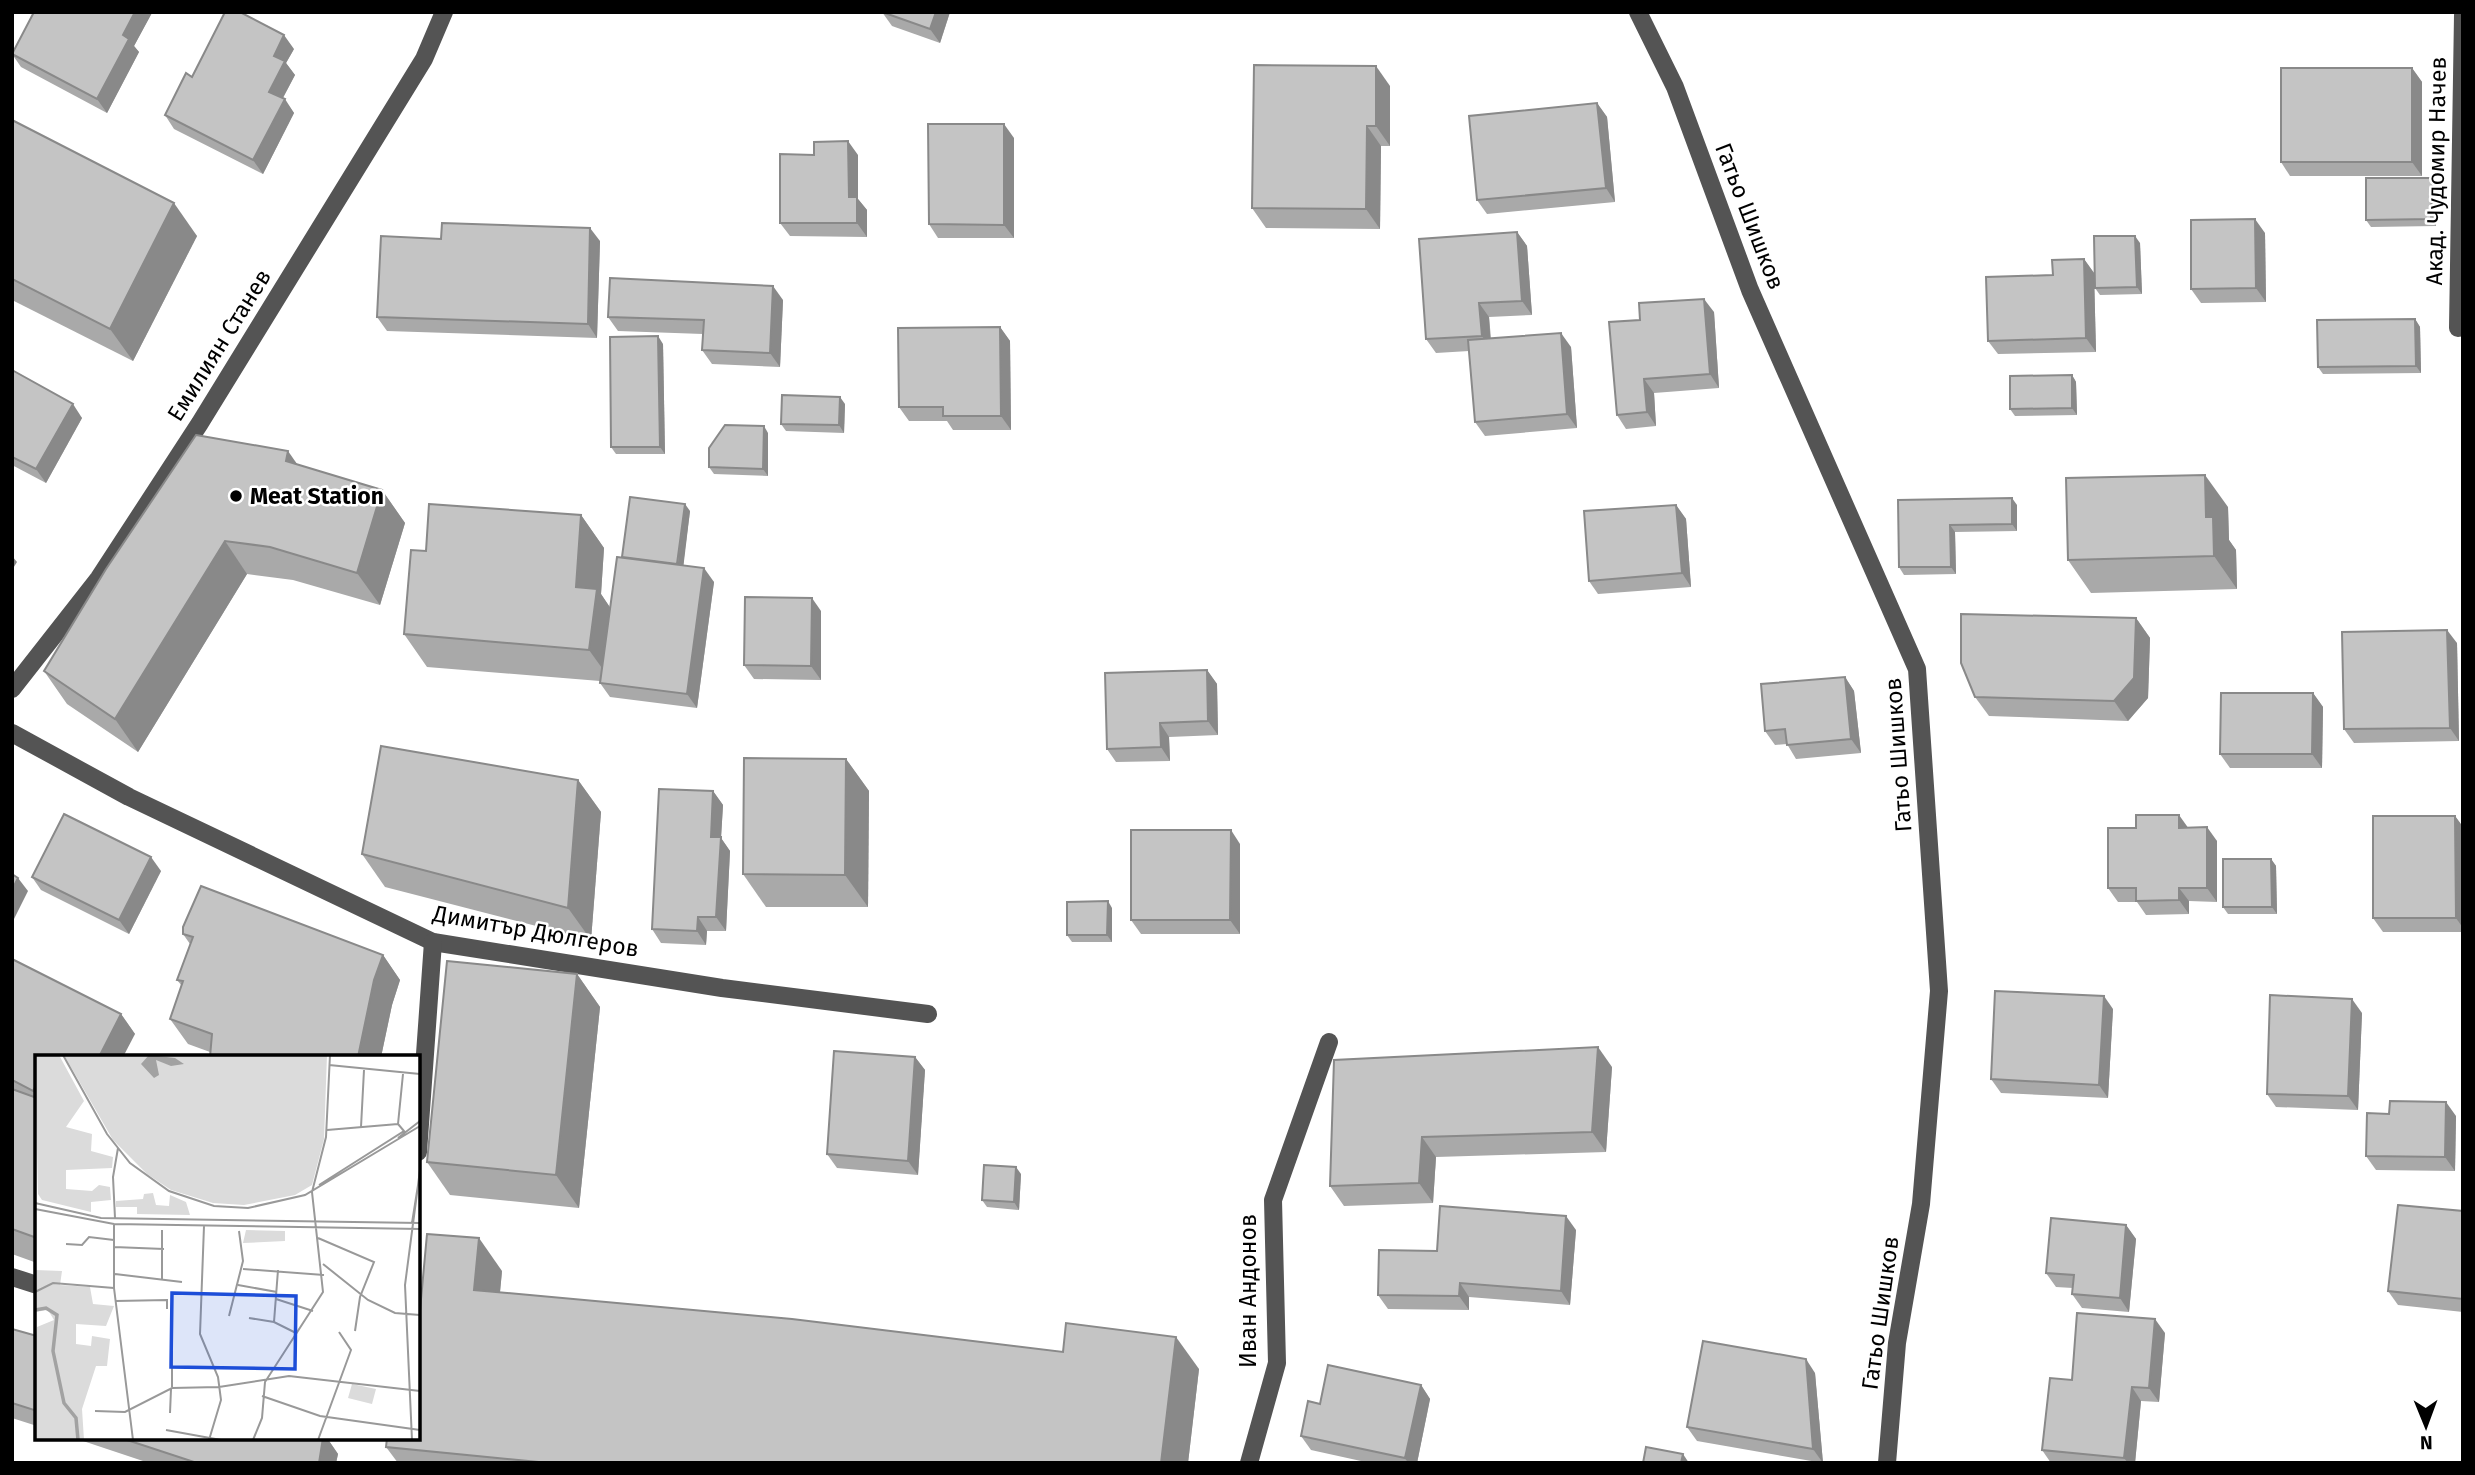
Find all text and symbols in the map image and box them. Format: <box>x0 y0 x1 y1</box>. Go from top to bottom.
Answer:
street label: Акад. Чудомир Начев <box>2420 56 2452 286</box>
street label: Гатьо Шишков <box>1709 139 1791 293</box>
street label: Емилиян Станев <box>161 264 277 426</box>
place label: Meat Station <box>250 482 384 510</box>
marker: Meat Station <box>228 488 244 504</box>
street label: Гатьо Шишков <box>1879 677 1917 833</box>
street label: Димитър Дюлгеров <box>430 899 641 963</box>
inset map <box>35 1055 420 1440</box>
street label: Иван Андонов <box>1234 1214 1262 1368</box>
street label: Гатьо Шишков <box>1855 1234 1905 1392</box>
north arrow <box>2391 1391 2461 1461</box>
text: N <box>2420 1431 2433 1454</box>

